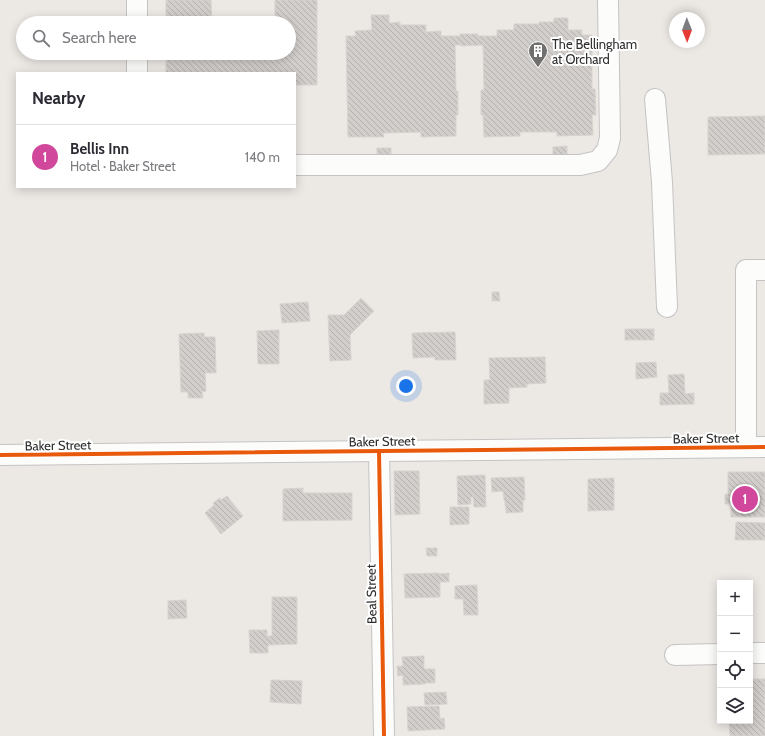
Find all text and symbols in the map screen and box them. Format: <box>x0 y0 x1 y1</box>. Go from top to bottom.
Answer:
north arrow <box>669 12 705 48</box>
search box <box>16 16 296 60</box>
icon: search <box>30 27 52 49</box>
text: Search here <box>62 29 137 47</box>
place label: The Bellingham at Orchard <box>552 36 637 67</box>
building icon: The Bellingham at Orchard <box>527 40 549 68</box>
text: Nearby <box>32 88 85 108</box>
text: Bellis Inn <box>70 140 129 158</box>
text: 1 <box>43 149 47 165</box>
text: 140 m <box>245 149 280 165</box>
text: Hotel · Baker Street <box>70 158 176 174</box>
your location <box>396 376 416 396</box>
street label: Baker Street <box>673 429 740 447</box>
street label: Baker Street <box>349 432 416 450</box>
street label: Baker Street <box>25 436 92 454</box>
pin: 1 <box>732 484 758 514</box>
street label: Beal Street <box>362 563 380 624</box>
map controls <box>717 580 753 724</box>
button: + <box>717 580 753 616</box>
button: − <box>717 616 753 652</box>
button: locate <box>717 652 753 688</box>
button: layers <box>717 688 753 724</box>

